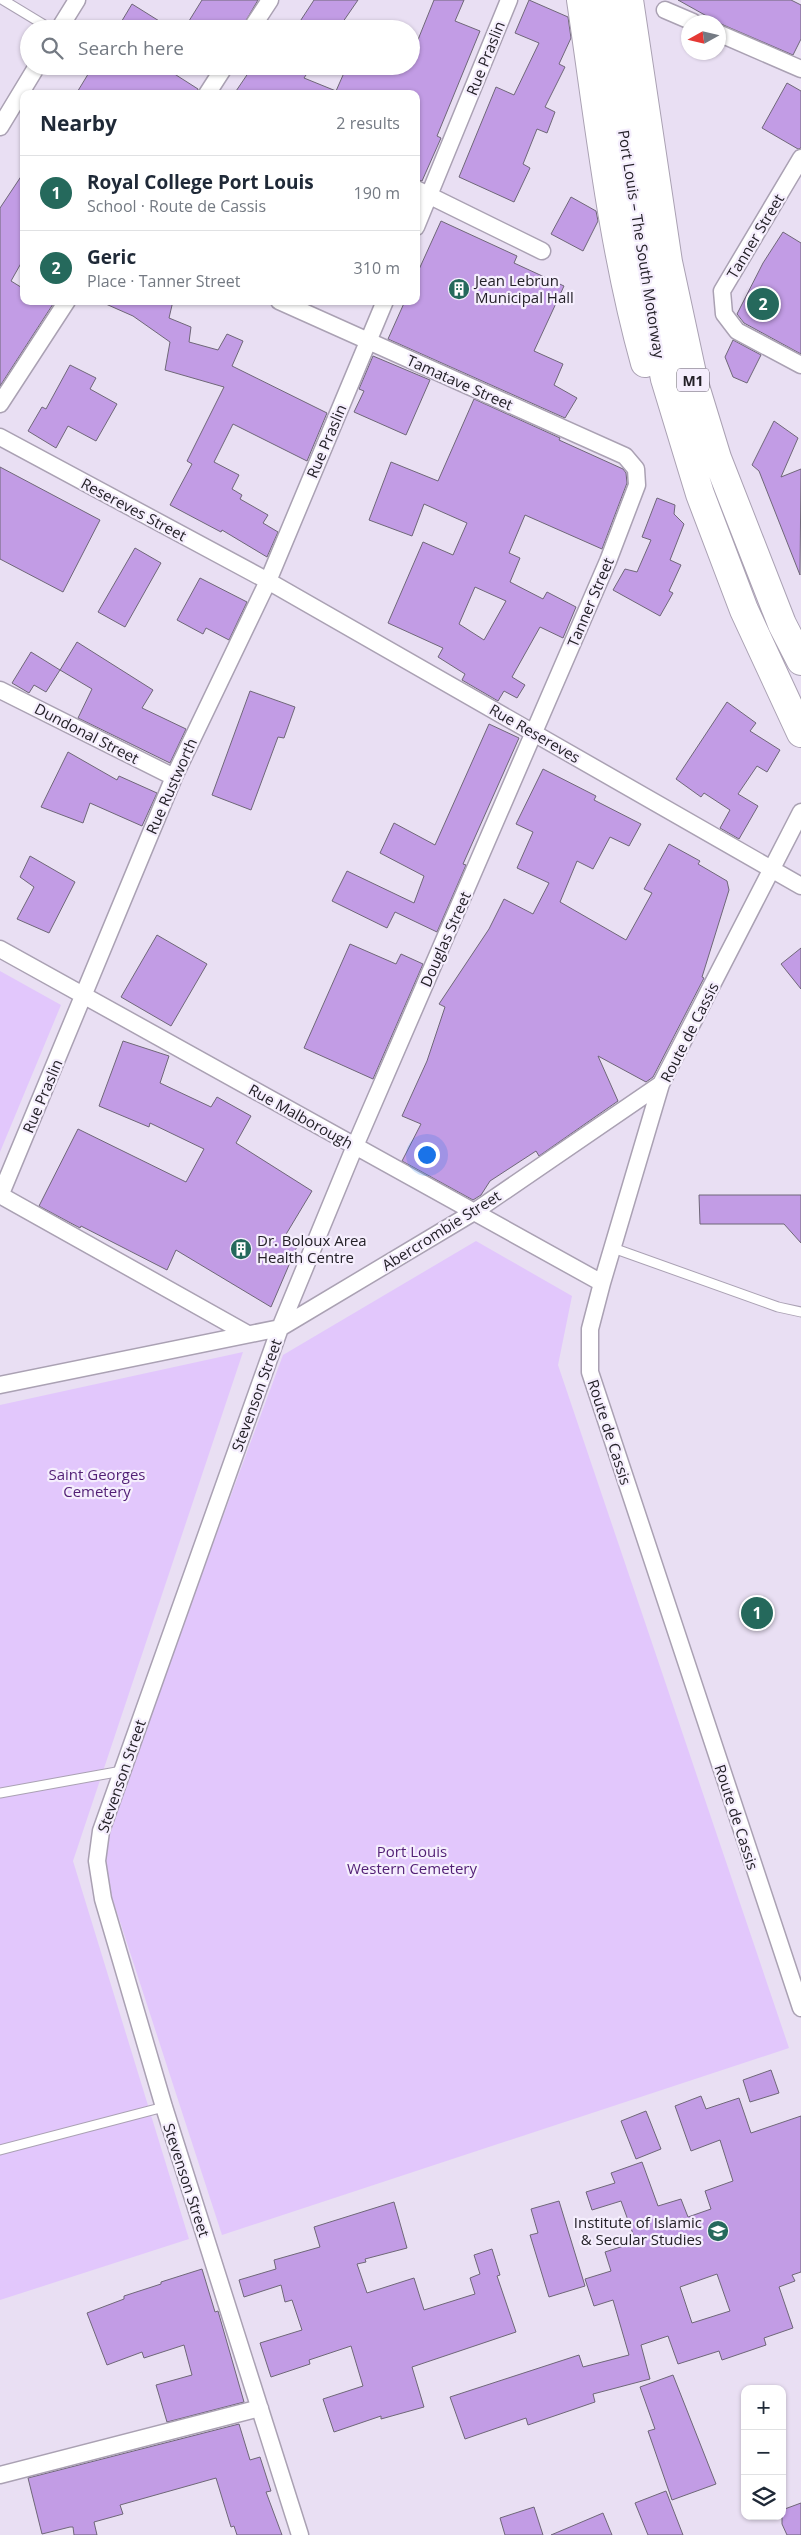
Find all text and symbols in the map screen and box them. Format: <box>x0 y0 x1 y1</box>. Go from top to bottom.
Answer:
north arrow <box>681 15 726 60</box>
street label: Rue Praslin <box>461 18 509 98</box>
search box <box>20 20 420 75</box>
icon: search <box>38 34 66 62</box>
text: Search here <box>78 35 184 61</box>
text: Nearby <box>40 109 117 137</box>
text: 2 results <box>336 112 400 134</box>
street label: Port Louis – The South Motorway <box>614 128 670 360</box>
text: Royal College Port Louis <box>87 169 314 195</box>
text: 1 <box>51 182 61 204</box>
text: 190 m <box>354 182 400 204</box>
street label: Tanner Street <box>722 190 788 282</box>
text: School · Route de Cassis <box>87 195 266 217</box>
text: Geric <box>87 244 136 270</box>
text: 2 <box>51 257 61 279</box>
text: 310 m <box>354 257 400 279</box>
text: Place · Tanner Street <box>87 270 240 292</box>
place label: Jean Lebrun Municipal Hall <box>473 270 574 307</box>
building icon: Jean Lebrun Municipal Hall <box>447 277 471 301</box>
pin: 2 <box>747 285 779 323</box>
street label: Tamatave Street <box>404 350 516 414</box>
road number: M1 <box>677 368 709 392</box>
street label: Rue Praslin <box>302 401 350 481</box>
street label: Resereves Street <box>78 473 190 545</box>
street label: Tanner Street <box>562 554 618 650</box>
street label: Dundonal Street <box>31 698 143 768</box>
street label: Rue Resereves <box>486 699 584 767</box>
street label: Rue Rustworth <box>141 735 201 837</box>
street label: Douglas Street <box>415 888 475 990</box>
street label: Route de Cassis <box>655 979 723 1085</box>
street label: Rue Praslin <box>18 1056 66 1136</box>
street label: Rue Malborough <box>245 1079 357 1153</box>
your location <box>414 1142 440 1168</box>
street label: Abercrombie Street <box>378 1185 504 1275</box>
place label: Dr. Boloux Area Health Centre <box>257 1230 367 1267</box>
building icon: Dr. Boloux Area Health Centre <box>229 1237 253 1261</box>
street label: Stevenson Street <box>226 1336 286 1454</box>
street label: Route de Cassis <box>584 1377 636 1487</box>
park label: Saint Georges Cemetery <box>49 1464 146 1501</box>
pin: 1 <box>741 1594 773 1632</box>
street label: Stevenson Street <box>92 1717 150 1835</box>
street label: Route de Cassis <box>711 1762 763 1872</box>
park label: Port Louis Western Cemetery <box>347 1841 477 1878</box>
street label: Stevenson Street <box>159 2121 215 2239</box>
place label: Institute of Islamic & Secular Studies <box>574 2212 702 2249</box>
school or university icon: Institute of Islamic & Secular Studies <box>706 2219 730 2243</box>
map controls <box>741 2385 786 2520</box>
button: + <box>741 2385 786 2430</box>
button: − <box>741 2430 786 2475</box>
button: layers <box>741 2475 786 2520</box>

